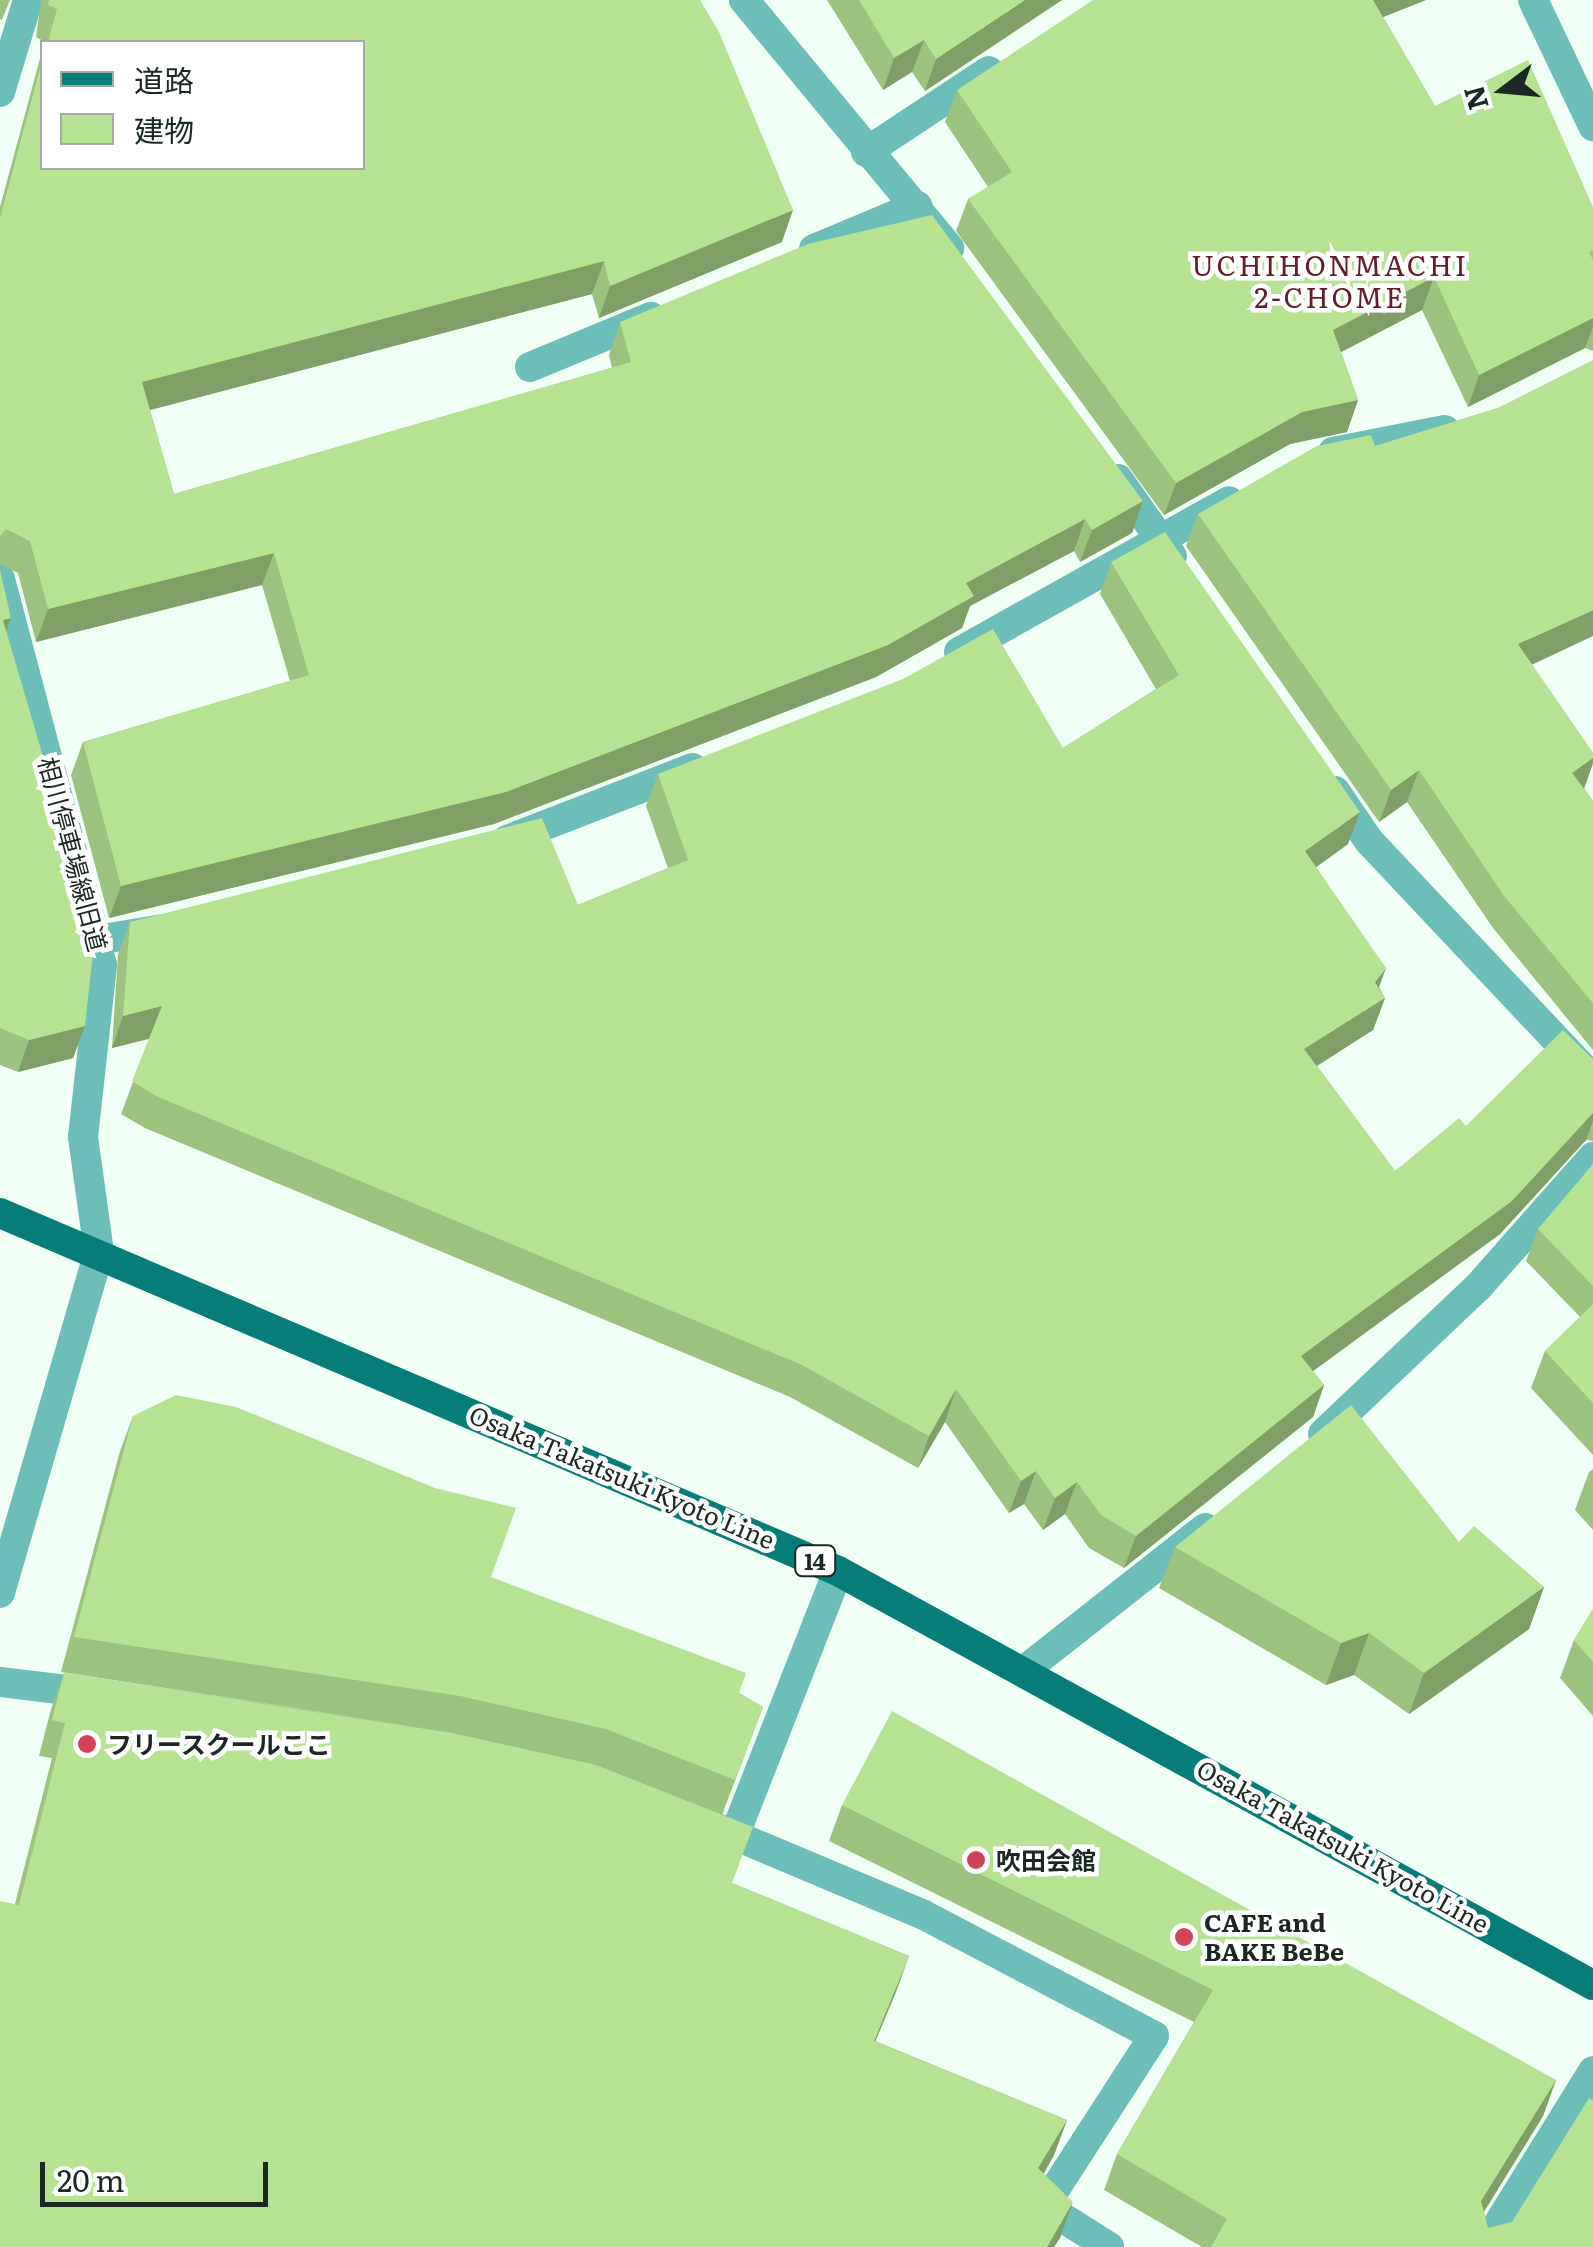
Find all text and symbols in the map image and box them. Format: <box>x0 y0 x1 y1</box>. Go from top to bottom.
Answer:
legend <box>40 40 365 170</box>
north arrow <box>1453 40 1553 140</box>
text: 道路 <box>134 57 194 101</box>
text: N <box>1451 81 1498 115</box>
text: 建物 <box>134 107 194 151</box>
district label: UCHIHONMACHI 2-CHOME <box>1191 247 1469 313</box>
street label: 相川停車場線旧道 <box>33 754 113 954</box>
street label: Osaka Takatsuki Kyoto Line <box>465 1399 779 1555</box>
road number: 14 <box>792 1544 838 1578</box>
place label: フリースクールここ <box>107 1729 332 1759</box>
marker: フリースクールここ <box>76 1733 98 1755</box>
street label: Osaka Takatsuki Kyoto Line <box>1192 1753 1494 1939</box>
place label: 吹田会館 <box>996 1845 1096 1875</box>
marker: 吹田会館 <box>965 1849 987 1871</box>
place label: CAFE and BAKE BeBe <box>1204 1908 1344 1967</box>
marker: CAFE and BAKE BeBe <box>1173 1926 1195 1948</box>
scale bar <box>45 2142 272 2204</box>
text: 20 m <box>57 2157 125 2201</box>

